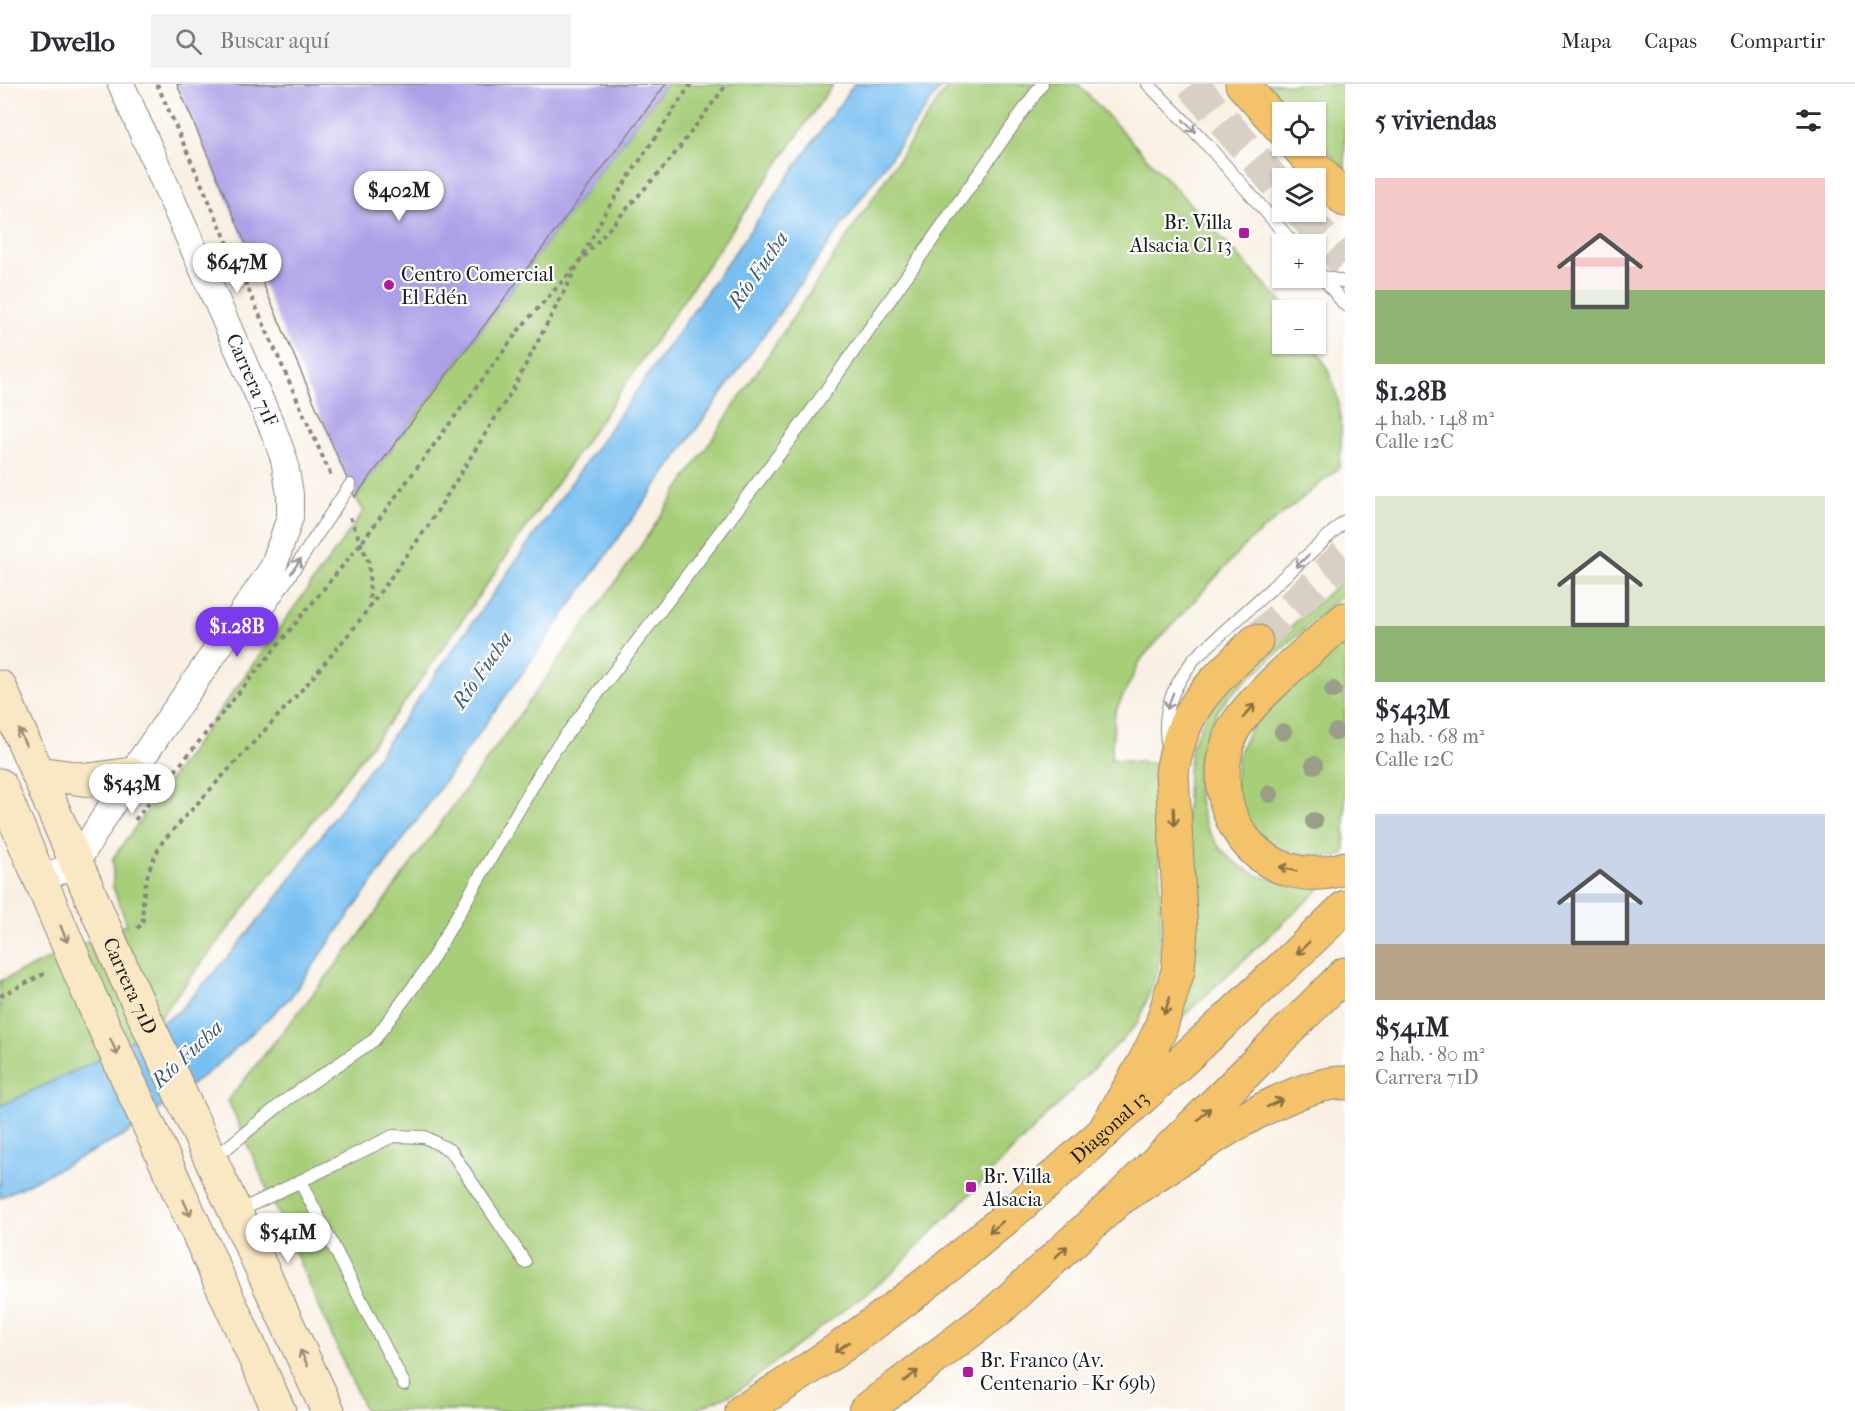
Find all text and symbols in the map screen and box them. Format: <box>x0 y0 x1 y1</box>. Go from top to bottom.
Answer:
search box <box>151 14 571 68</box>
text: Dwello <box>30 25 115 58</box>
icon: search <box>172 25 205 58</box>
text: Buscar aquí <box>220 28 329 54</box>
text: Mapa <box>1561 29 1611 53</box>
text: Capas <box>1644 29 1697 53</box>
text: Compartir <box>1730 29 1825 53</box>
map controls <box>1272 102 1326 354</box>
button: locate <box>1272 102 1326 156</box>
icon: filters <box>1792 104 1825 137</box>
text: 5 viviendas <box>1375 105 1496 136</box>
one-way arrow <box>1182 119 1196 134</box>
button: layers <box>1272 168 1326 222</box>
pin: $402M <box>357 171 441 222</box>
text: $402M <box>368 179 430 202</box>
place label: Br. Villa Alsacia Cl 13 <box>1129 211 1233 257</box>
icon: home <box>1546 217 1654 325</box>
marker: Br. Villa Alsacia Cl 13 <box>1237 226 1251 240</box>
water label: Río Fucha <box>722 227 793 315</box>
button: + <box>1272 234 1326 288</box>
pin: $647M <box>195 243 279 294</box>
text: $647M <box>207 251 267 274</box>
place label: Centro Comercial El Edén <box>401 263 554 309</box>
marker: Centro Comercial El Edén <box>382 278 396 292</box>
button: − <box>1272 300 1326 354</box>
street label: Carrera 71F <box>221 330 283 430</box>
text: $1.28B <box>1375 376 1447 407</box>
text: 4 hab. · 148 m² <box>1375 407 1494 430</box>
text: Calle 12C <box>1375 430 1454 453</box>
icon: home <box>1546 535 1654 643</box>
one-way arrow <box>1294 554 1309 568</box>
one-way arrow <box>290 558 302 575</box>
pin: $1.28B <box>188 607 286 658</box>
text: $1.28B <box>209 615 265 638</box>
water label: Río Fucha <box>446 627 517 715</box>
one-way arrow <box>1164 692 1175 710</box>
text: $543M <box>1375 694 1450 725</box>
one-way arrow <box>1241 703 1255 719</box>
text: 2 hab. · 68 m² <box>1375 725 1484 748</box>
one-way arrow <box>16 729 27 747</box>
text: Calle 12C <box>1375 748 1454 771</box>
pin: $543M <box>90 764 174 815</box>
text: $543M <box>103 772 161 795</box>
one-way arrow <box>1168 806 1180 826</box>
icon: home <box>1546 853 1654 961</box>
one-way arrow <box>1279 863 1298 875</box>
one-way arrow <box>59 924 70 942</box>
street label: Carrera 71D <box>99 934 162 1038</box>
one-way arrow <box>1296 940 1311 954</box>
one-way arrow <box>1161 996 1172 1015</box>
text: $541M <box>1375 1012 1449 1043</box>
water label: Río Fucha <box>145 1015 227 1094</box>
one-way arrow <box>108 1037 120 1055</box>
text: 2 hab. · 80 m² <box>1375 1043 1485 1066</box>
text: Carrera 71D <box>1375 1066 1479 1089</box>
street label: Diagonal 13 <box>1065 1086 1153 1168</box>
one-way arrow <box>1266 1097 1283 1109</box>
one-way arrow <box>1196 1106 1211 1121</box>
place label: Br. Villa Alsacia <box>982 1165 1052 1211</box>
marker: Br. Villa Alsacia <box>964 1180 978 1194</box>
one-way arrow <box>181 1198 193 1216</box>
pin: $541M <box>246 1213 330 1264</box>
one-way arrow <box>989 1220 1004 1234</box>
text: $541M <box>260 1221 316 1244</box>
one-way arrow <box>1054 1244 1069 1259</box>
one-way arrow <box>835 1341 851 1353</box>
one-way arrow <box>297 1349 309 1367</box>
place label: Br. Franco (Av. Centenario - Kr 69b) <box>980 1349 1156 1395</box>
marker: Br. Franco (Av. Centenario - Kr 69b) <box>961 1365 975 1379</box>
one-way arrow <box>903 1369 919 1382</box>

